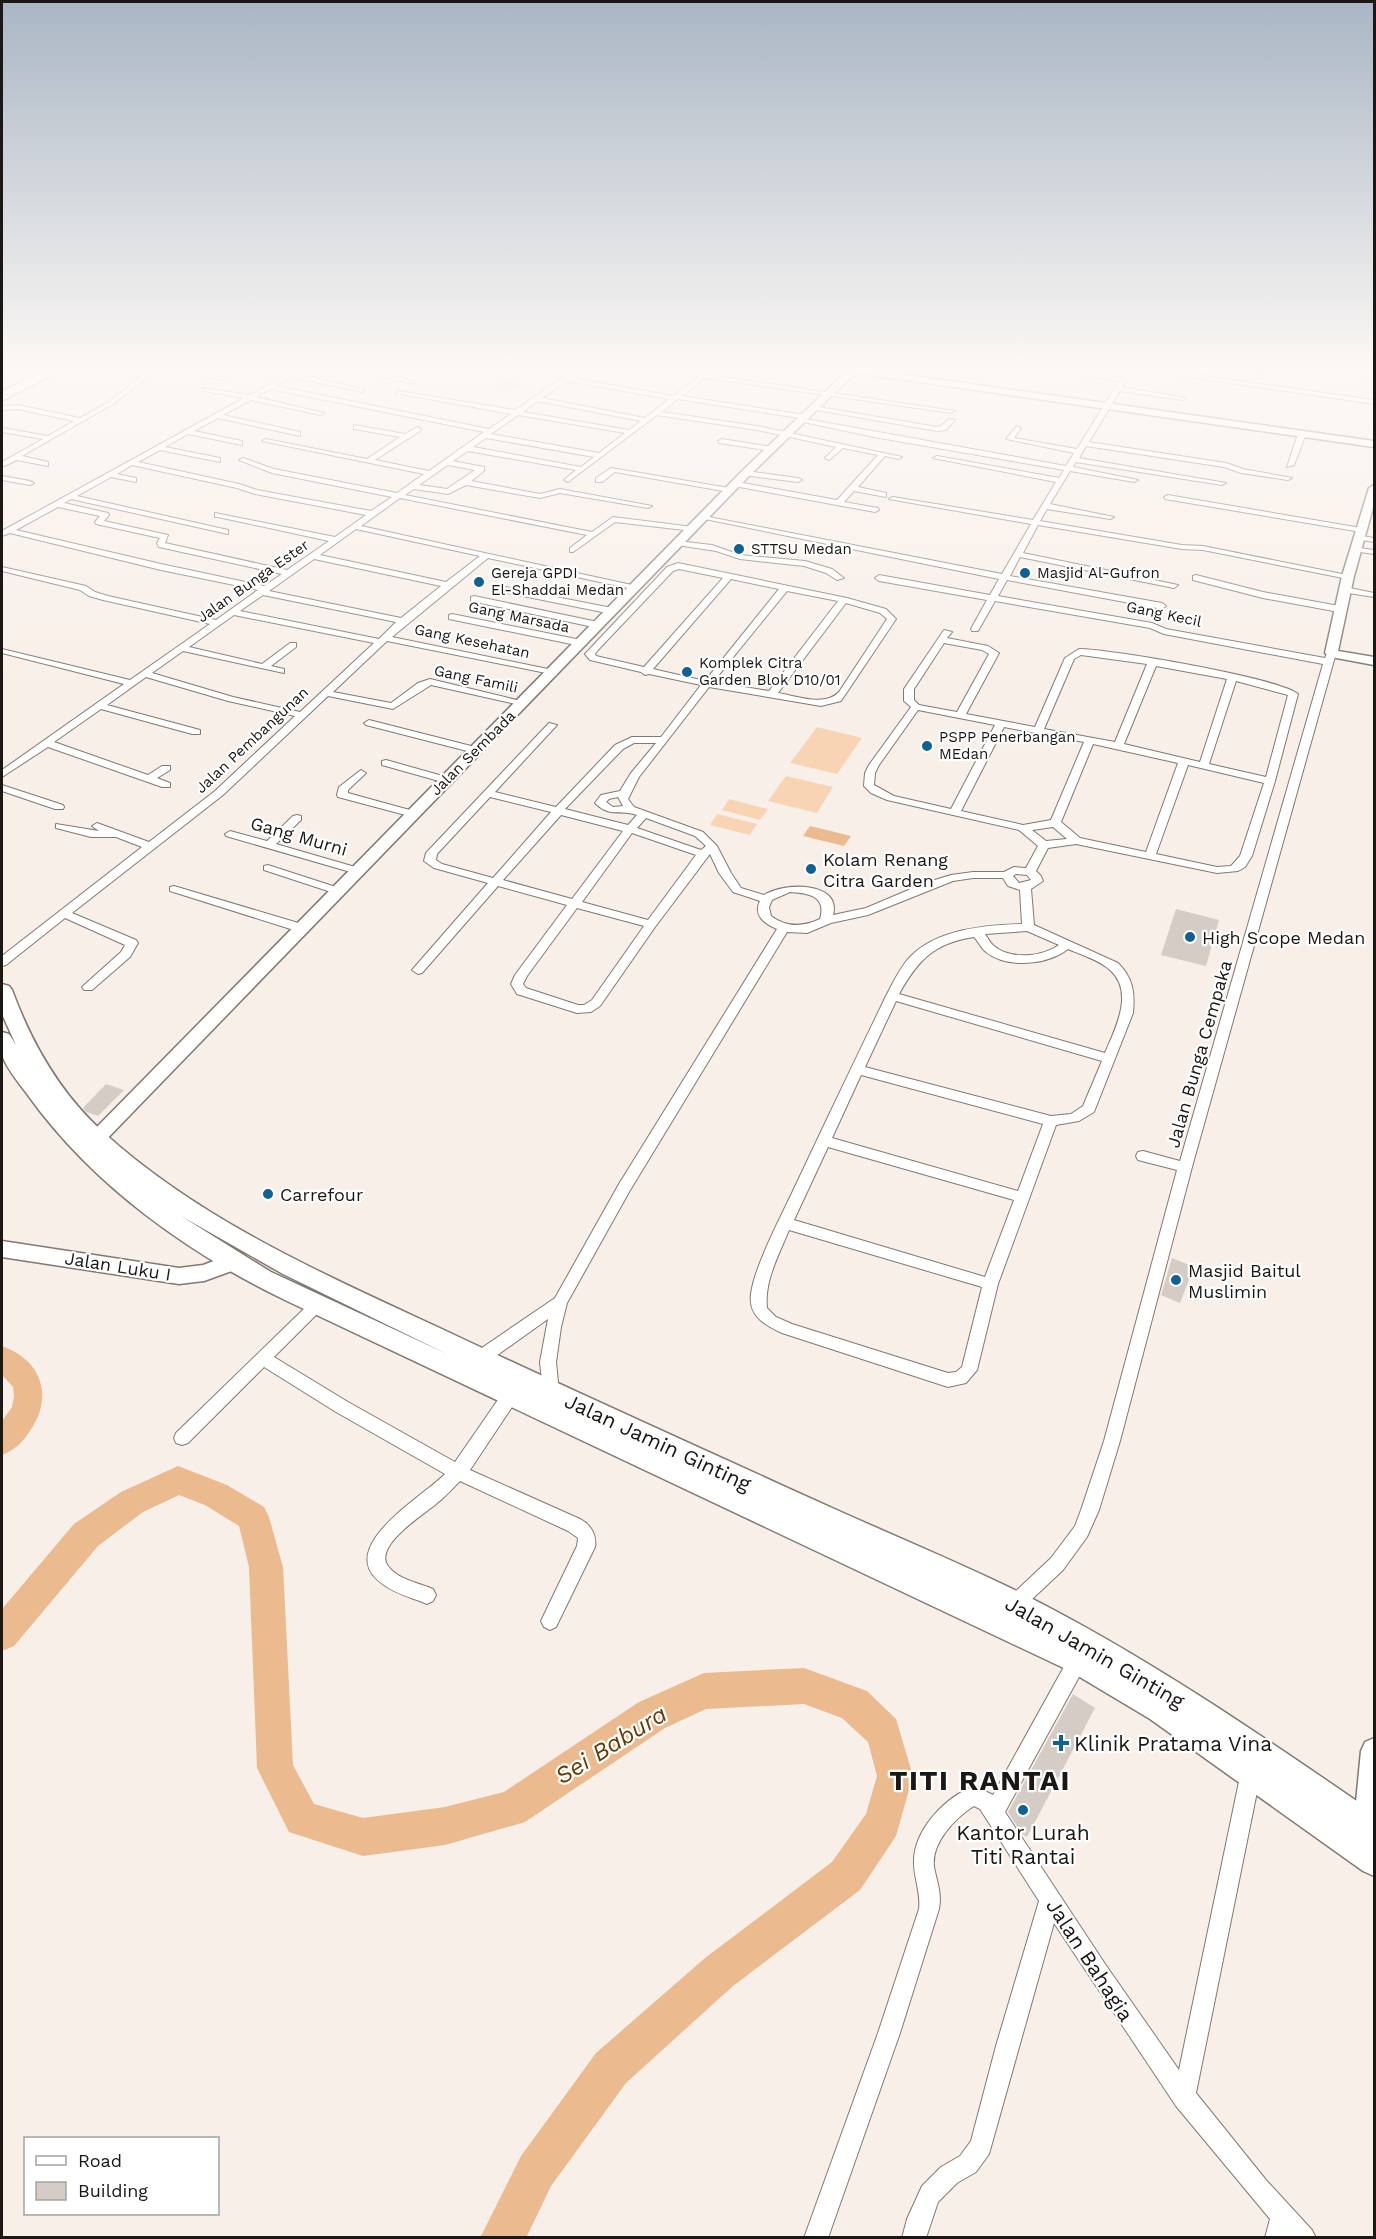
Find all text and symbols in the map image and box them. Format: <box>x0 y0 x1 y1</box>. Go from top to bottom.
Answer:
street label: Jalan Bunga Ester <box>194 536 312 626</box>
place label: STTSU Medan <box>751 540 852 558</box>
marker: STTSU Medan <box>732 542 746 556</box>
place label: Gereja GPDI El-Shaddai Medan <box>491 564 624 599</box>
place label: Masjid Al-Gufron <box>1037 564 1160 582</box>
marker: Masjid Al-Gufron <box>1018 566 1032 580</box>
marker: Gereja GPDI El-Shaddai Medan <box>472 575 486 589</box>
street label: Gang Marsada <box>467 597 572 637</box>
street label: Gang Kecil <box>1125 597 1204 631</box>
street label: Gang Kesehatan <box>413 620 531 662</box>
place label: Komplek Citra Garden Blok D10/01 <box>699 654 841 689</box>
street label: Gang Famili <box>432 661 520 697</box>
marker: Komplek Citra Garden Blok D10/01 <box>680 665 694 679</box>
street label: Jalan Pembangunan <box>192 683 312 797</box>
street label: Jalan Sembada <box>427 706 520 799</box>
place label: PSPP Penerbangan MEdan <box>939 728 1076 763</box>
marker: PSPP Penerbangan MEdan <box>920 739 934 753</box>
street label: Gang Murni <box>248 812 350 860</box>
place label: Kolam Renang Citra Garden <box>823 849 948 891</box>
marker: Kolam Renang Citra Garden <box>804 862 818 876</box>
place label: High Scope Medan <box>1202 927 1365 948</box>
marker: High Scope Medan <box>1183 930 1197 944</box>
street label: Jalan Bunga Cempaka <box>1162 958 1236 1150</box>
place label: Carrefour <box>280 1184 363 1205</box>
marker: Carrefour <box>261 1187 275 1201</box>
street label: Jalan Luku I <box>63 1247 173 1285</box>
place label: Masjid Baitul Muslimin <box>1188 1260 1301 1302</box>
marker: Masjid Baitul Muslimin <box>1169 1273 1183 1287</box>
street label: Jalan Jamin Ginting <box>561 1388 756 1497</box>
street label: Jalan Jamin Ginting <box>1001 1590 1190 1714</box>
water label: Sei Babura <box>550 1700 672 1790</box>
place label: Klinik Pratama Vina <box>1074 1731 1272 1756</box>
marker: Klinik Pratama Vina <box>1052 1734 1070 1752</box>
district label: TITI RANTAI <box>889 1764 1071 1797</box>
marker: Kantor Lurah Titi Rantai <box>1016 1803 1030 1817</box>
place label: Kantor Lurah Titi Rantai <box>956 1820 1090 1869</box>
street label: Jalan Bahagia <box>1041 1894 1139 2026</box>
legend <box>24 2137 219 2215</box>
text: Road <box>78 2150 122 2171</box>
text: Building <box>78 2180 148 2201</box>

